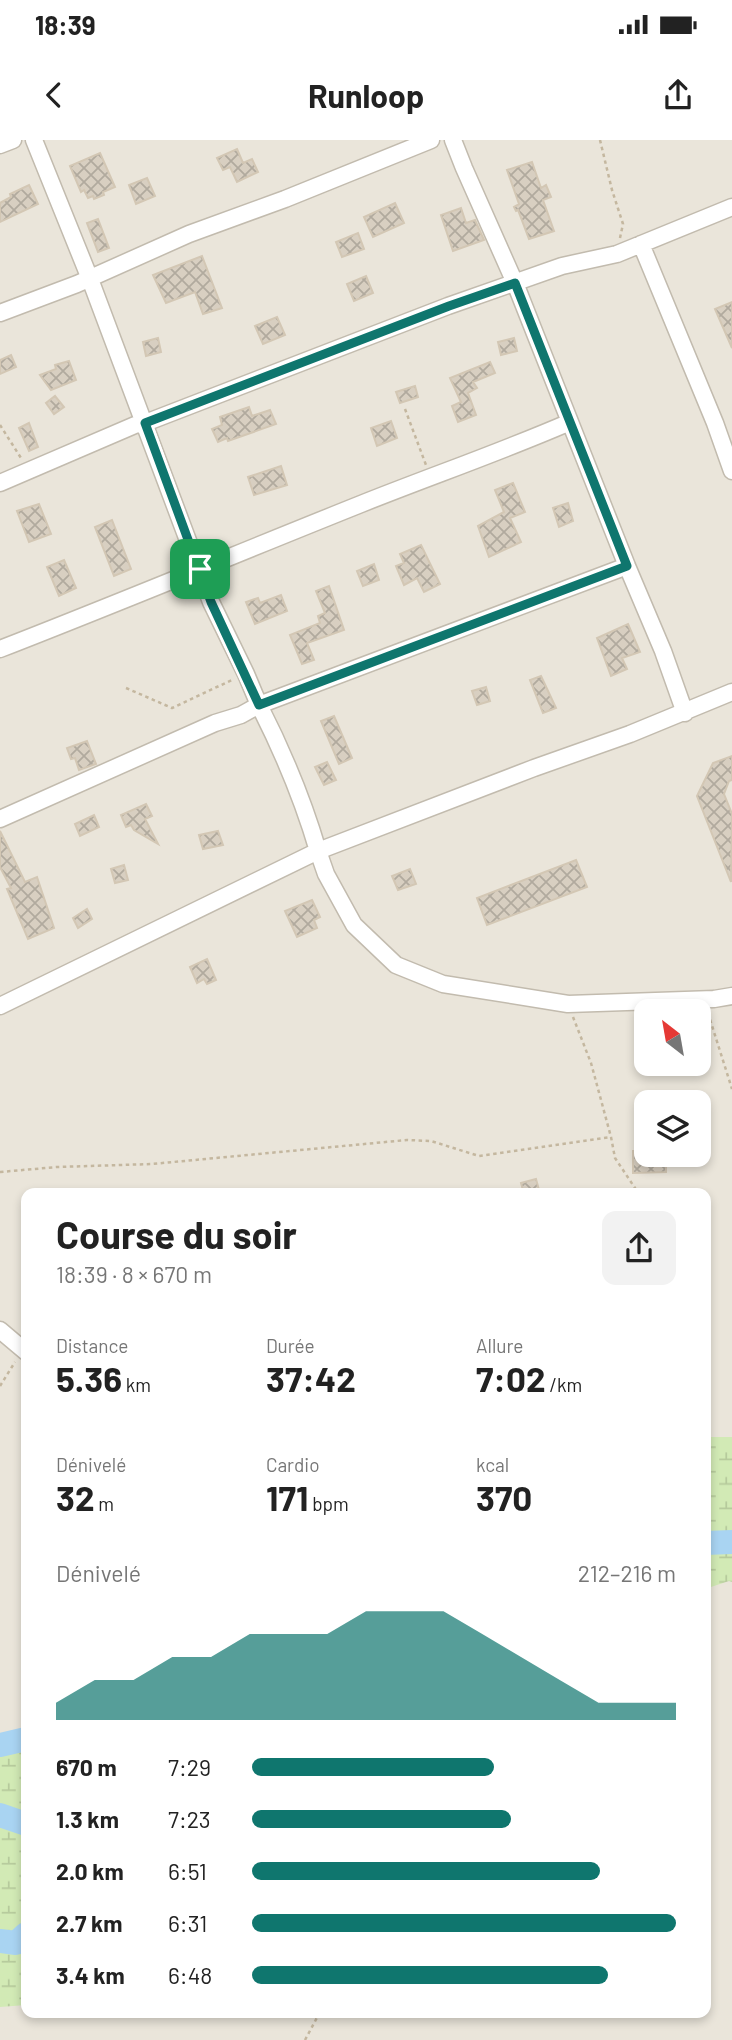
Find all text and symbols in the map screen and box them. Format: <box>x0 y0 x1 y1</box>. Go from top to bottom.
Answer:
text: 18:39 <box>35 9 96 40</box>
icon: back <box>35 76 73 114</box>
text: Runloop <box>308 76 424 114</box>
icon: share <box>659 76 697 114</box>
pin <box>170 539 230 599</box>
icon: arrive <box>181 550 219 588</box>
north arrow <box>634 999 710 1076</box>
map controls <box>634 999 711 1167</box>
button: layers <box>634 1090 711 1167</box>
text: Course du soir <box>56 1211 297 1257</box>
button: share <box>602 1211 676 1285</box>
text: 18:39 · 8 × 670 m <box>56 1260 212 1288</box>
text: Distance <box>56 1334 128 1357</box>
text: Durée <box>266 1334 315 1357</box>
text: Allure <box>476 1334 523 1357</box>
text: 5.36 <box>56 1357 122 1399</box>
text: 37:42 <box>266 1357 356 1399</box>
text: 7:02 <box>476 1357 546 1399</box>
text: km <box>122 1373 151 1396</box>
text: /km <box>546 1373 582 1396</box>
text: Dénivelé <box>56 1453 126 1476</box>
text: Cardio <box>266 1453 320 1476</box>
text: kcal <box>476 1453 509 1476</box>
text: 32 <box>56 1476 95 1518</box>
text: 171 <box>266 1476 308 1518</box>
text: 370 <box>476 1476 532 1518</box>
text: m <box>95 1492 114 1515</box>
text: bpm <box>308 1492 349 1515</box>
text: Dénivelé <box>56 1559 141 1587</box>
text: 212–216 m <box>578 1559 676 1587</box>
text: 670 m <box>56 1753 117 1781</box>
text: 7:29 <box>168 1753 211 1781</box>
text: 1.3 km <box>56 1805 119 1833</box>
text: 7:23 <box>168 1805 211 1833</box>
text: 2.0 km <box>56 1857 124 1885</box>
text: 6:51 <box>168 1857 207 1885</box>
text: 2.7 km <box>56 1909 123 1937</box>
text: 6:31 <box>168 1909 207 1937</box>
text: 3.4 km <box>56 1961 125 1989</box>
text: 6:48 <box>168 1961 212 1989</box>

